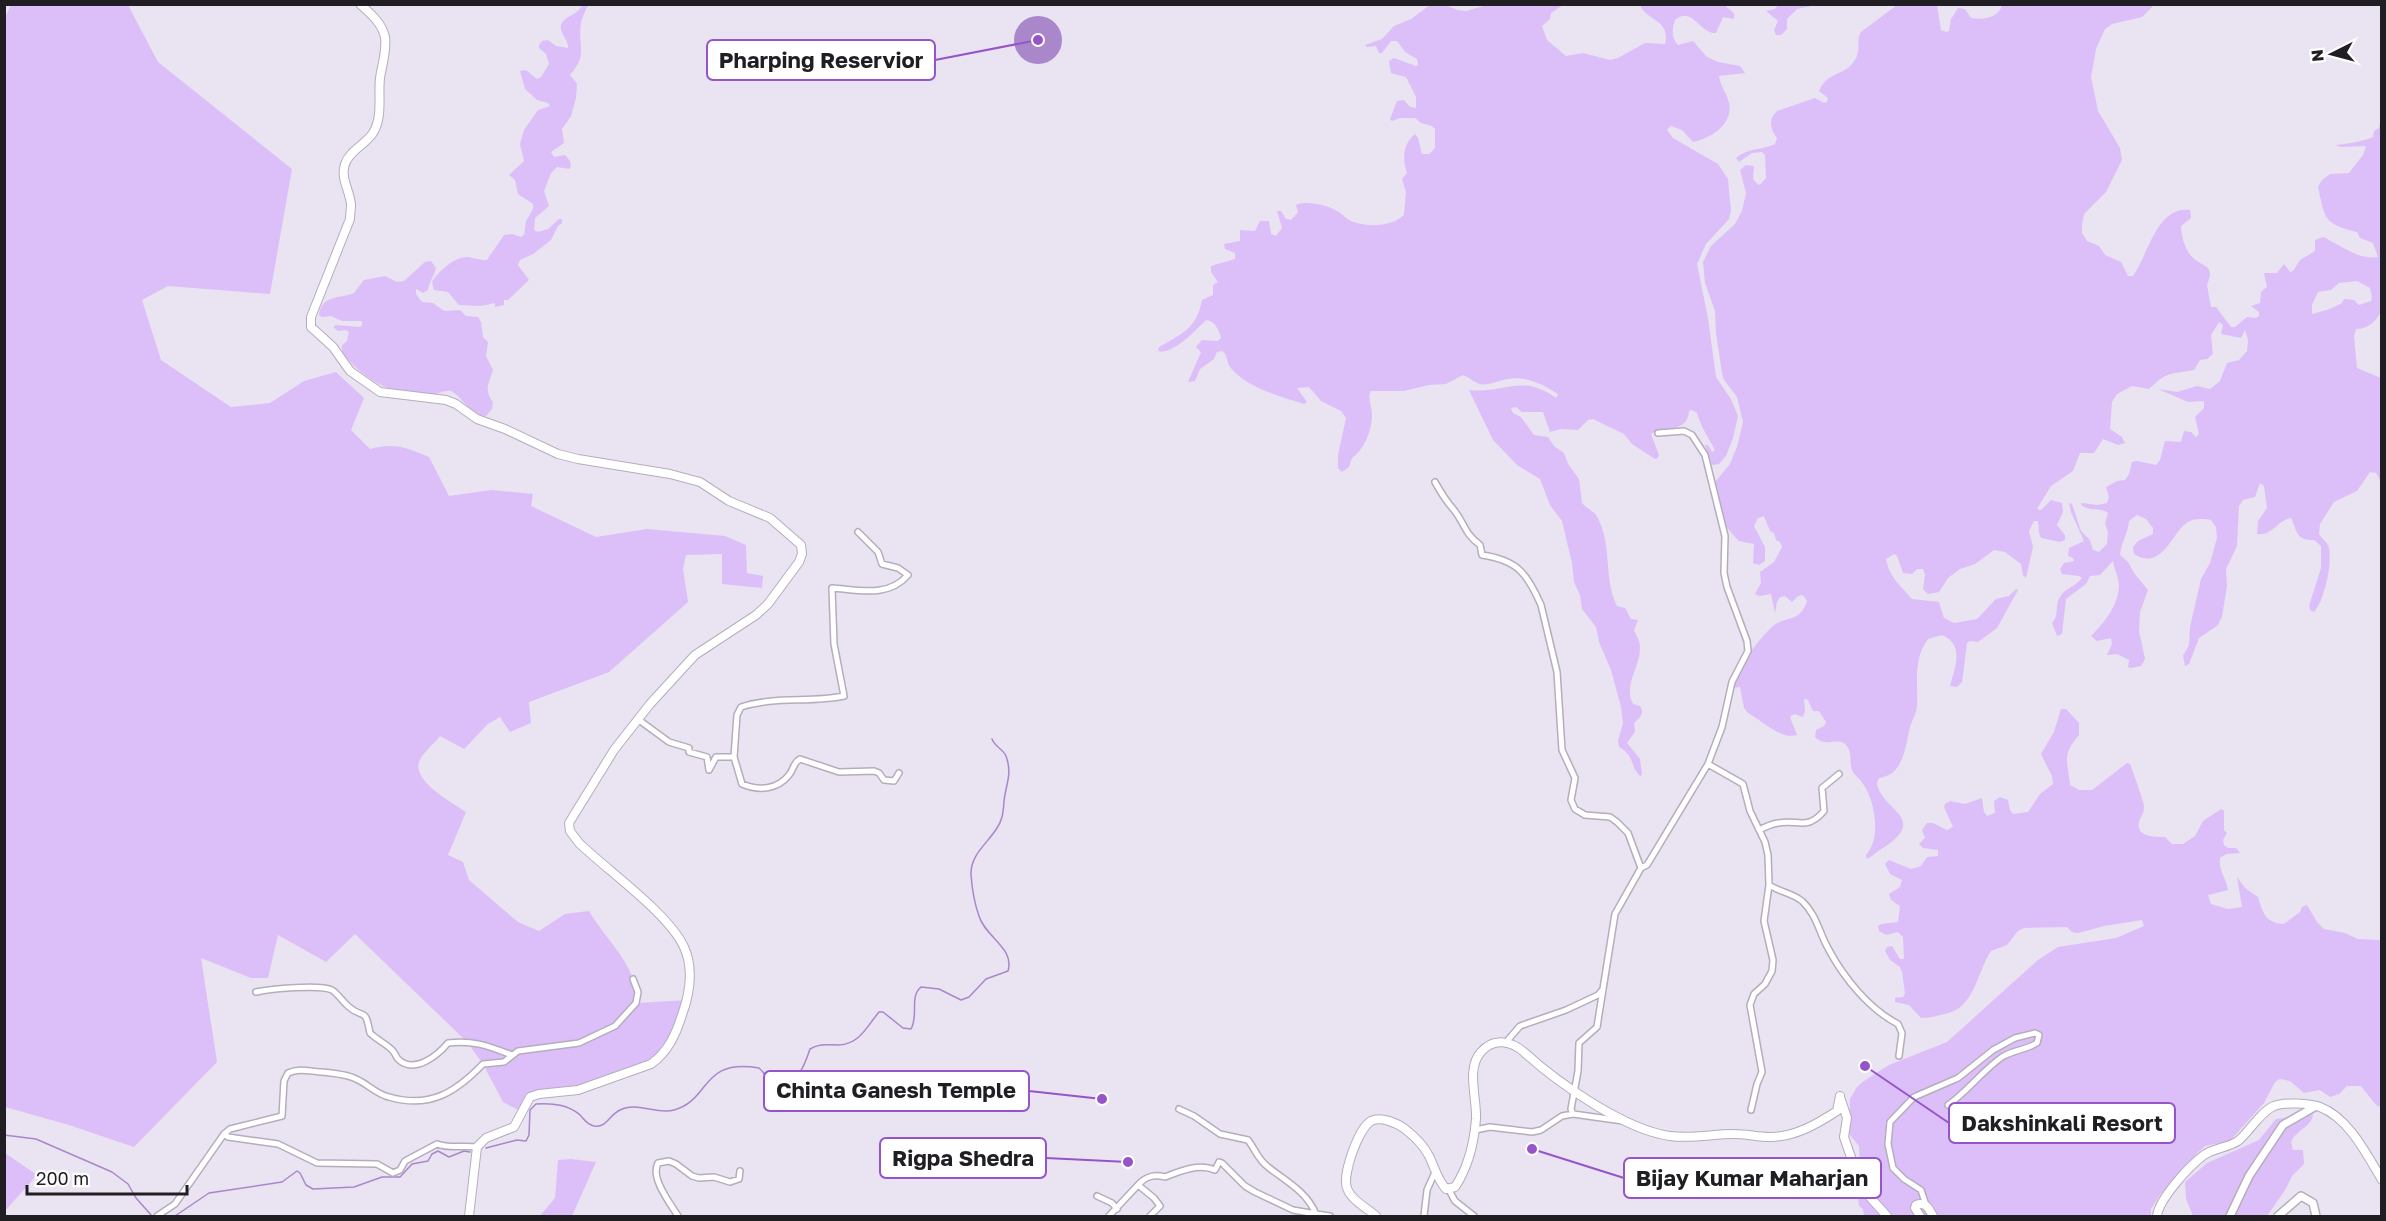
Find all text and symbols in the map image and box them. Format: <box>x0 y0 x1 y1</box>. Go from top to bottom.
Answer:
north arrow <box>2302 24 2362 84</box>
callout: Pharping Reservior <box>707 40 935 80</box>
text: Pharping Reservior <box>719 46 924 73</box>
text: N <box>2307 48 2328 63</box>
callout: Chinta Ganesh Temple <box>764 1071 1029 1111</box>
text: Chinta Ganesh Temple <box>776 1076 1016 1103</box>
callout: Dakshinkali Resort <box>1949 1103 2175 1143</box>
text: Dakshinkali Resort <box>1961 1109 2163 1136</box>
callout: Rigpa Shedra <box>880 1138 1046 1178</box>
text: Rigpa Shedra <box>892 1144 1034 1171</box>
scale bar <box>27 1158 188 1196</box>
callout: Bijay Kumar Maharjan <box>1624 1158 1881 1198</box>
text: Bijay Kumar Maharjan <box>1636 1164 1868 1191</box>
text: 200 m <box>36 1167 89 1189</box>

